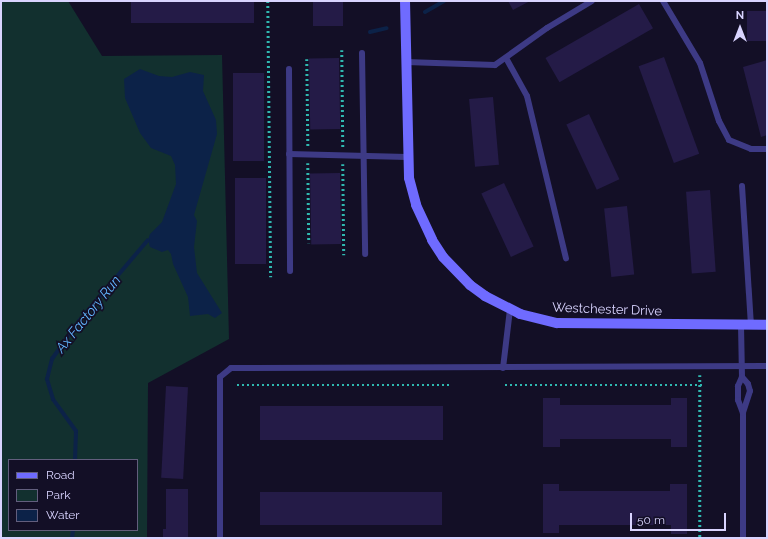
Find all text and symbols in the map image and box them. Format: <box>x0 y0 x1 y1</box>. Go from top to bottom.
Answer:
north arrow <box>720 8 760 48</box>
text: N <box>736 9 744 22</box>
water label: Ax Factory Run <box>52 272 124 356</box>
street label: Westchester Drive <box>552 300 662 320</box>
legend <box>8 459 138 531</box>
text: Road <box>46 468 75 482</box>
text: Park <box>46 488 71 502</box>
scale bar <box>632 505 728 531</box>
text: Water <box>46 508 80 522</box>
text: 50 m <box>637 513 665 527</box>

